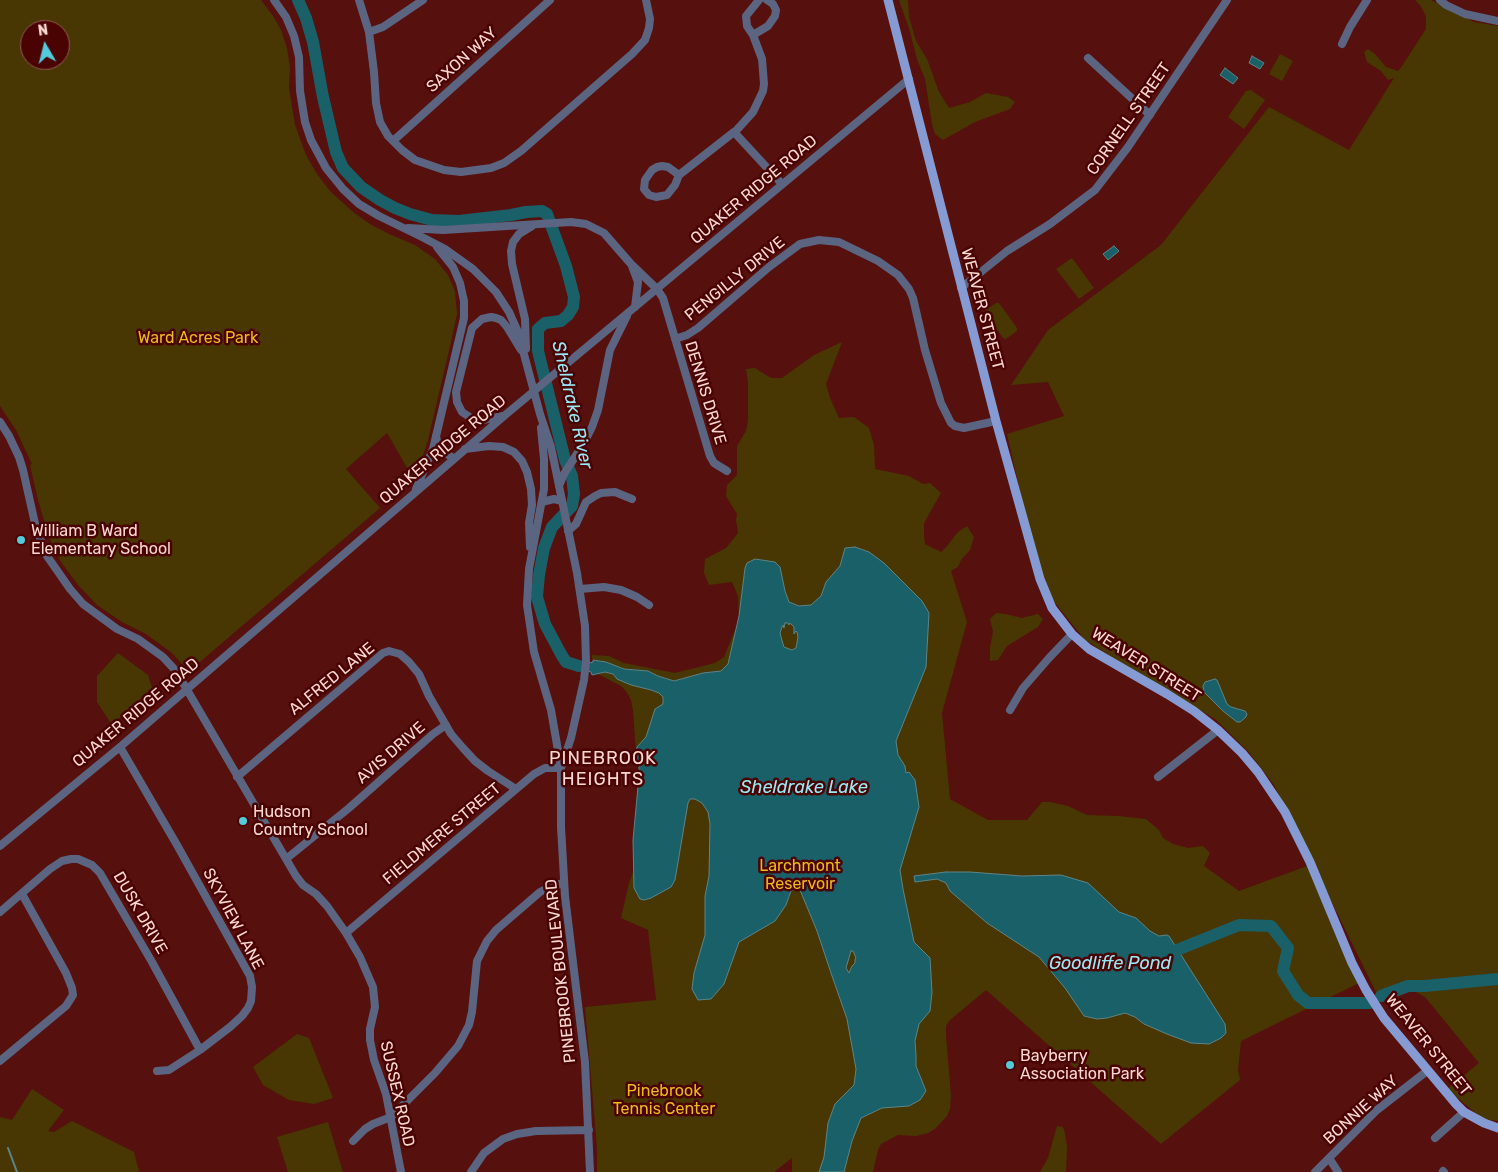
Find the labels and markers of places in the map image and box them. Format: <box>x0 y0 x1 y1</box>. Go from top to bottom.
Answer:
place label: William B Ward Elementary School <box>31 521 171 559</box>
marker: William B Ward Elementary School <box>15 534 27 546</box>
place label: Hudson Country School <box>253 802 368 840</box>
marker: Hudson Country School <box>237 815 249 827</box>
place label: Bayberry Association Park <box>1020 1046 1144 1084</box>
marker: Bayberry Association Park <box>1004 1059 1016 1071</box>

